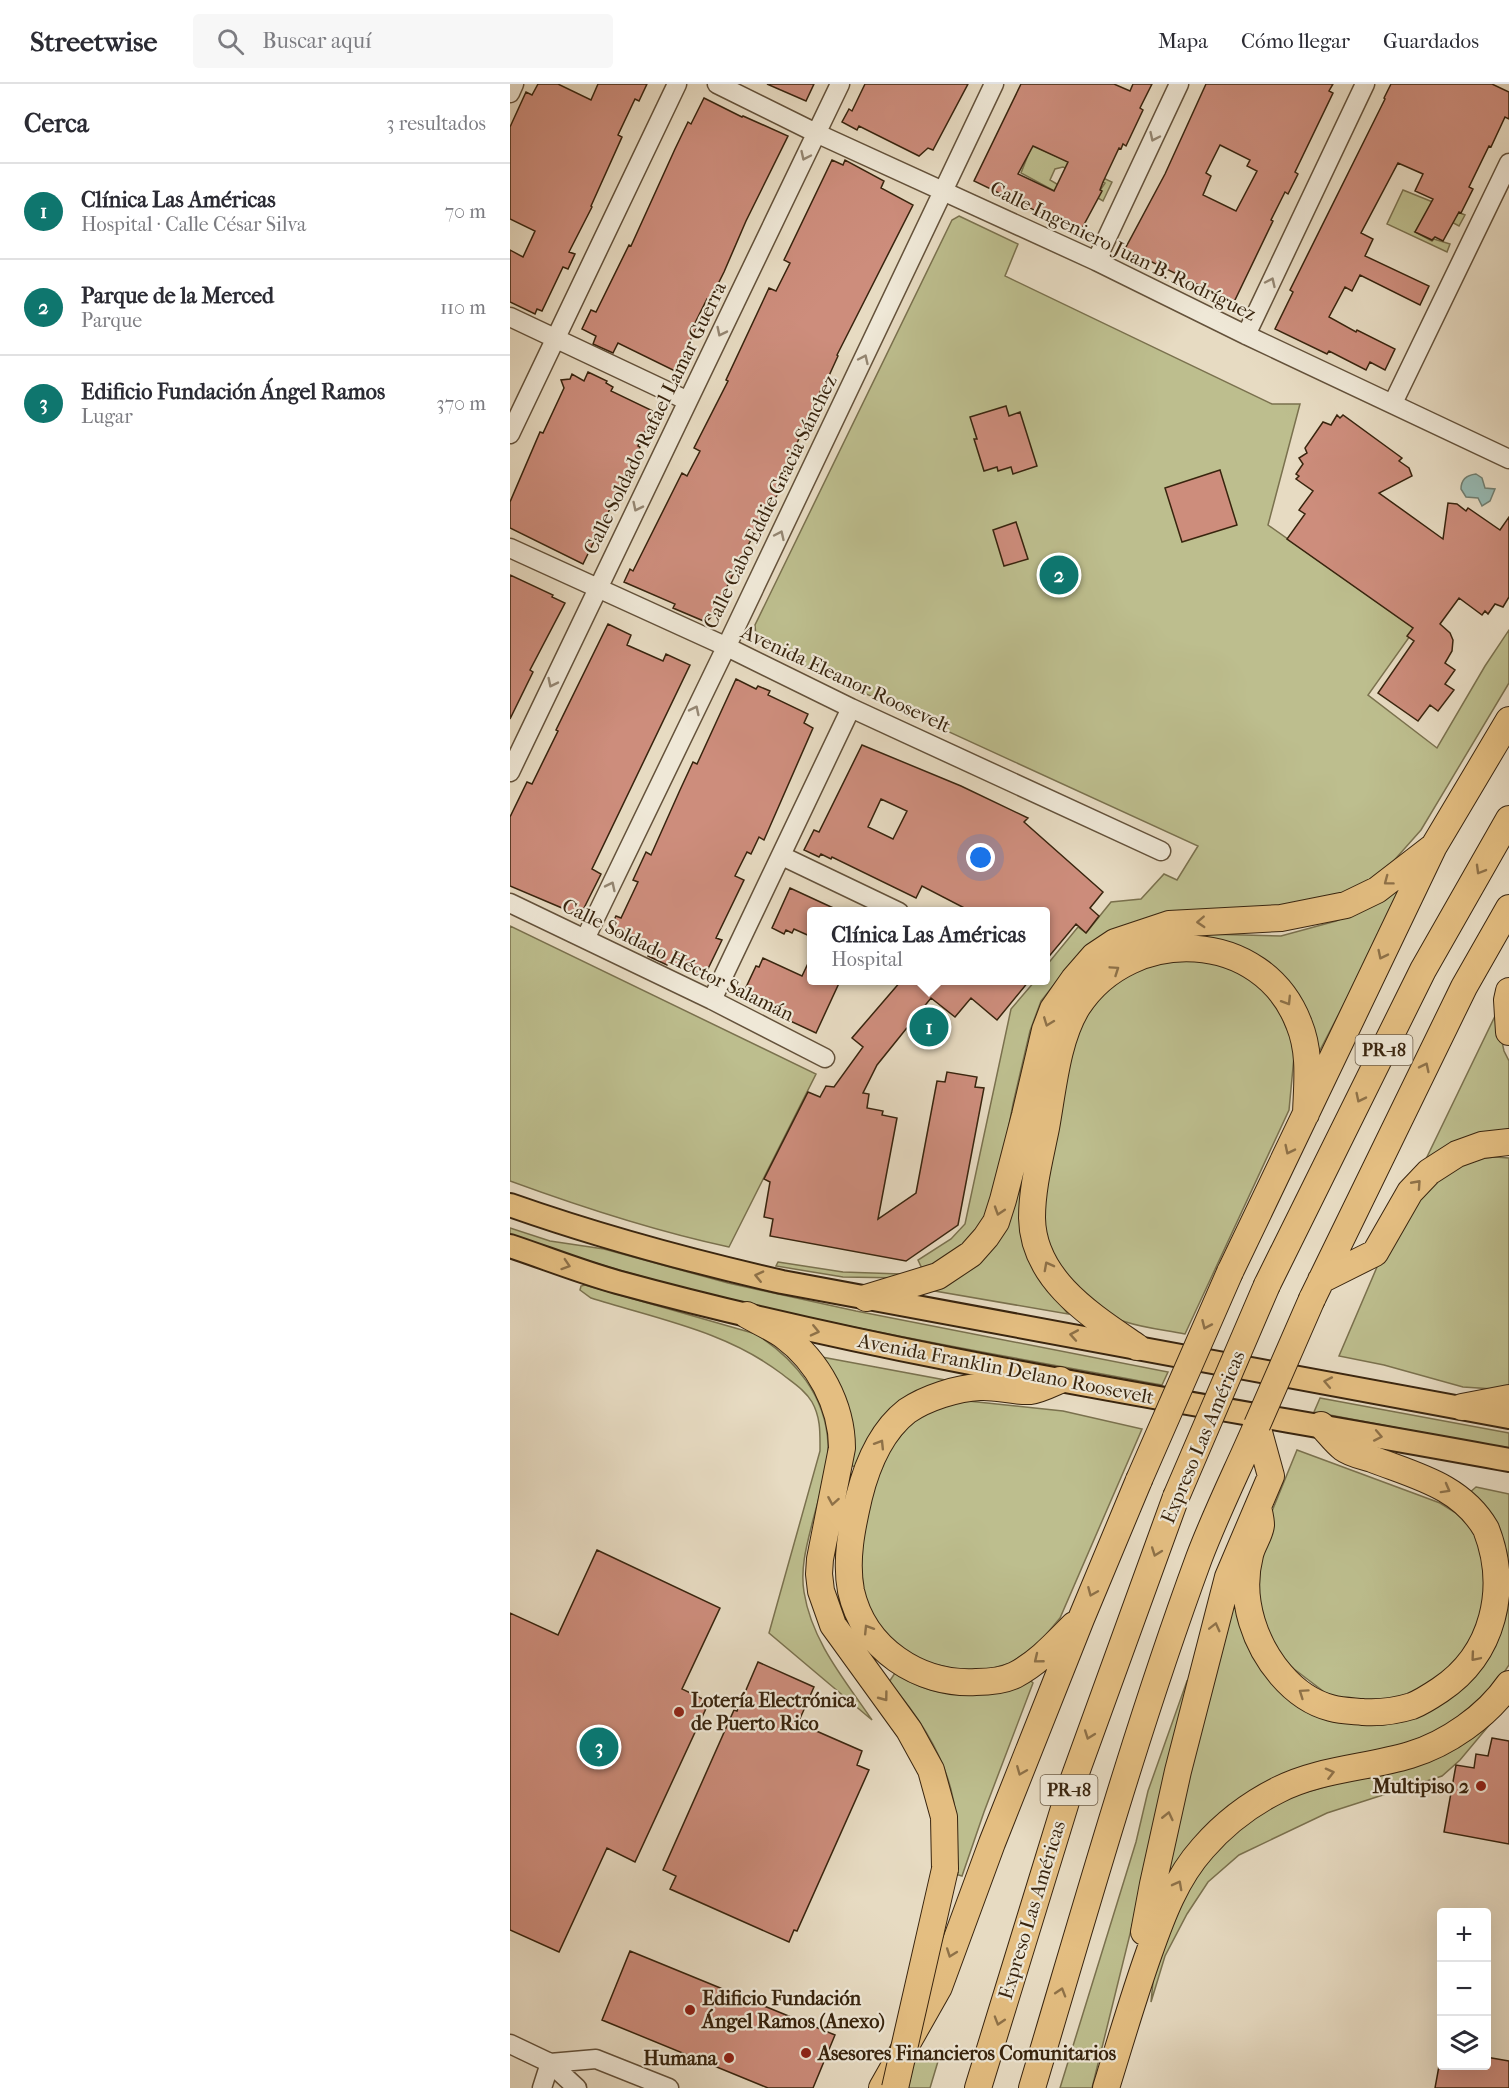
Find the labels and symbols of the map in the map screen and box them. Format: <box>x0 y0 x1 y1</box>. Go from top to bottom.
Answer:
one-way arrow <box>1150 130 1162 141</box>
one-way arrow <box>801 149 813 160</box>
street label: Calle Ingeniero Juan B. Rodríguez <box>986 176 1260 326</box>
street label: Calle Soldado Rafael Lamar Guerra <box>579 277 731 558</box>
one-way arrow <box>1263 277 1275 288</box>
one-way arrow <box>717 325 729 336</box>
one-way arrow <box>856 354 868 365</box>
street label: Calle Cabo Eddie Gracia Sánchez <box>698 371 842 633</box>
one-way arrow <box>632 501 644 512</box>
one-way arrow <box>773 531 785 542</box>
pin: 2 <box>1040 552 1078 598</box>
street label: Avenida Eleanor Roosevelt <box>737 620 954 738</box>
one-way arrow <box>548 677 560 688</box>
one-way arrow <box>687 706 699 717</box>
your location <box>966 843 995 872</box>
one-way arrow <box>1476 864 1487 874</box>
one-way arrow <box>1383 874 1394 885</box>
one-way arrow <box>603 882 615 893</box>
street label: Calle Soldado Héctor Salamán <box>558 894 798 1026</box>
one-way arrow <box>1196 915 1205 928</box>
one-way arrow <box>1377 949 1389 960</box>
one-way arrow <box>1108 966 1119 977</box>
one-way arrow <box>1279 994 1290 1005</box>
pin: 1 <box>910 1004 948 1050</box>
one-way arrow <box>1043 1016 1055 1027</box>
road number: PR-18 <box>1356 1035 1412 1065</box>
one-way arrow <box>1418 1062 1429 1073</box>
one-way arrow <box>1355 1092 1367 1103</box>
one-way arrow <box>1284 1144 1296 1155</box>
one-way arrow <box>1410 1180 1421 1190</box>
one-way arrow <box>994 1205 1006 1216</box>
one-way arrow <box>560 1257 571 1270</box>
one-way arrow <box>1043 1262 1055 1273</box>
one-way arrow <box>754 1271 764 1284</box>
one-way arrow <box>1202 1319 1214 1330</box>
one-way arrow <box>810 1323 820 1336</box>
street label: Avenida Franklin Delano Roosevelt <box>855 1329 1156 1409</box>
one-way arrow <box>1069 1329 1079 1342</box>
street label: Expreso Las Américas <box>1156 1347 1250 1527</box>
one-way arrow <box>1323 1376 1333 1389</box>
one-way arrow <box>1373 1429 1383 1442</box>
one-way arrow <box>872 1440 884 1450</box>
one-way arrow <box>1439 1482 1450 1493</box>
one-way arrow <box>827 1496 839 1505</box>
one-way arrow <box>1150 1546 1163 1557</box>
one-way arrow <box>1087 1586 1099 1597</box>
one-way arrow <box>1207 1622 1220 1632</box>
one-way arrow <box>864 1625 875 1636</box>
one-way arrow <box>1471 1650 1482 1661</box>
one-way arrow <box>1034 1652 1045 1663</box>
place label: Lotería Electrónica de Puerto Rico <box>691 1689 856 1735</box>
one-way arrow <box>1298 1689 1309 1700</box>
one-way arrow <box>877 1690 888 1701</box>
marker: Lotería Electrónica de Puerto Rico <box>672 1705 686 1719</box>
pin: 3 <box>580 1724 619 1770</box>
one-way arrow <box>1084 1729 1097 1740</box>
one-way arrow <box>1015 1765 1028 1776</box>
one-way arrow <box>1325 1768 1335 1781</box>
road number: PR-18 <box>1040 1775 1098 1805</box>
place label: Multipiso 2 <box>1371 1775 1469 1798</box>
marker: Multipiso 2 <box>1474 1779 1488 1793</box>
one-way arrow <box>1161 1812 1174 1822</box>
street label: Expreso Las Américas <box>994 1818 1070 2002</box>
one-way arrow <box>1171 1880 1182 1891</box>
one-way arrow <box>946 1947 958 1958</box>
place label: Edificio Fundación Ángel Ramos (Anexo) <box>700 1987 885 2033</box>
one-way arrow <box>1054 1987 1066 1998</box>
marker: Edificio Fundación Ángel Ramos (Anexo) <box>683 2003 697 2017</box>
one-way arrow <box>994 2015 1006 2026</box>
place label: Asesores Financieros Comunitarios <box>816 2042 1117 2065</box>
marker: Asesores Financieros Comunitarios <box>799 2046 813 2060</box>
place label: Humana <box>643 2047 718 2070</box>
marker: Humana <box>722 2051 736 2065</box>

